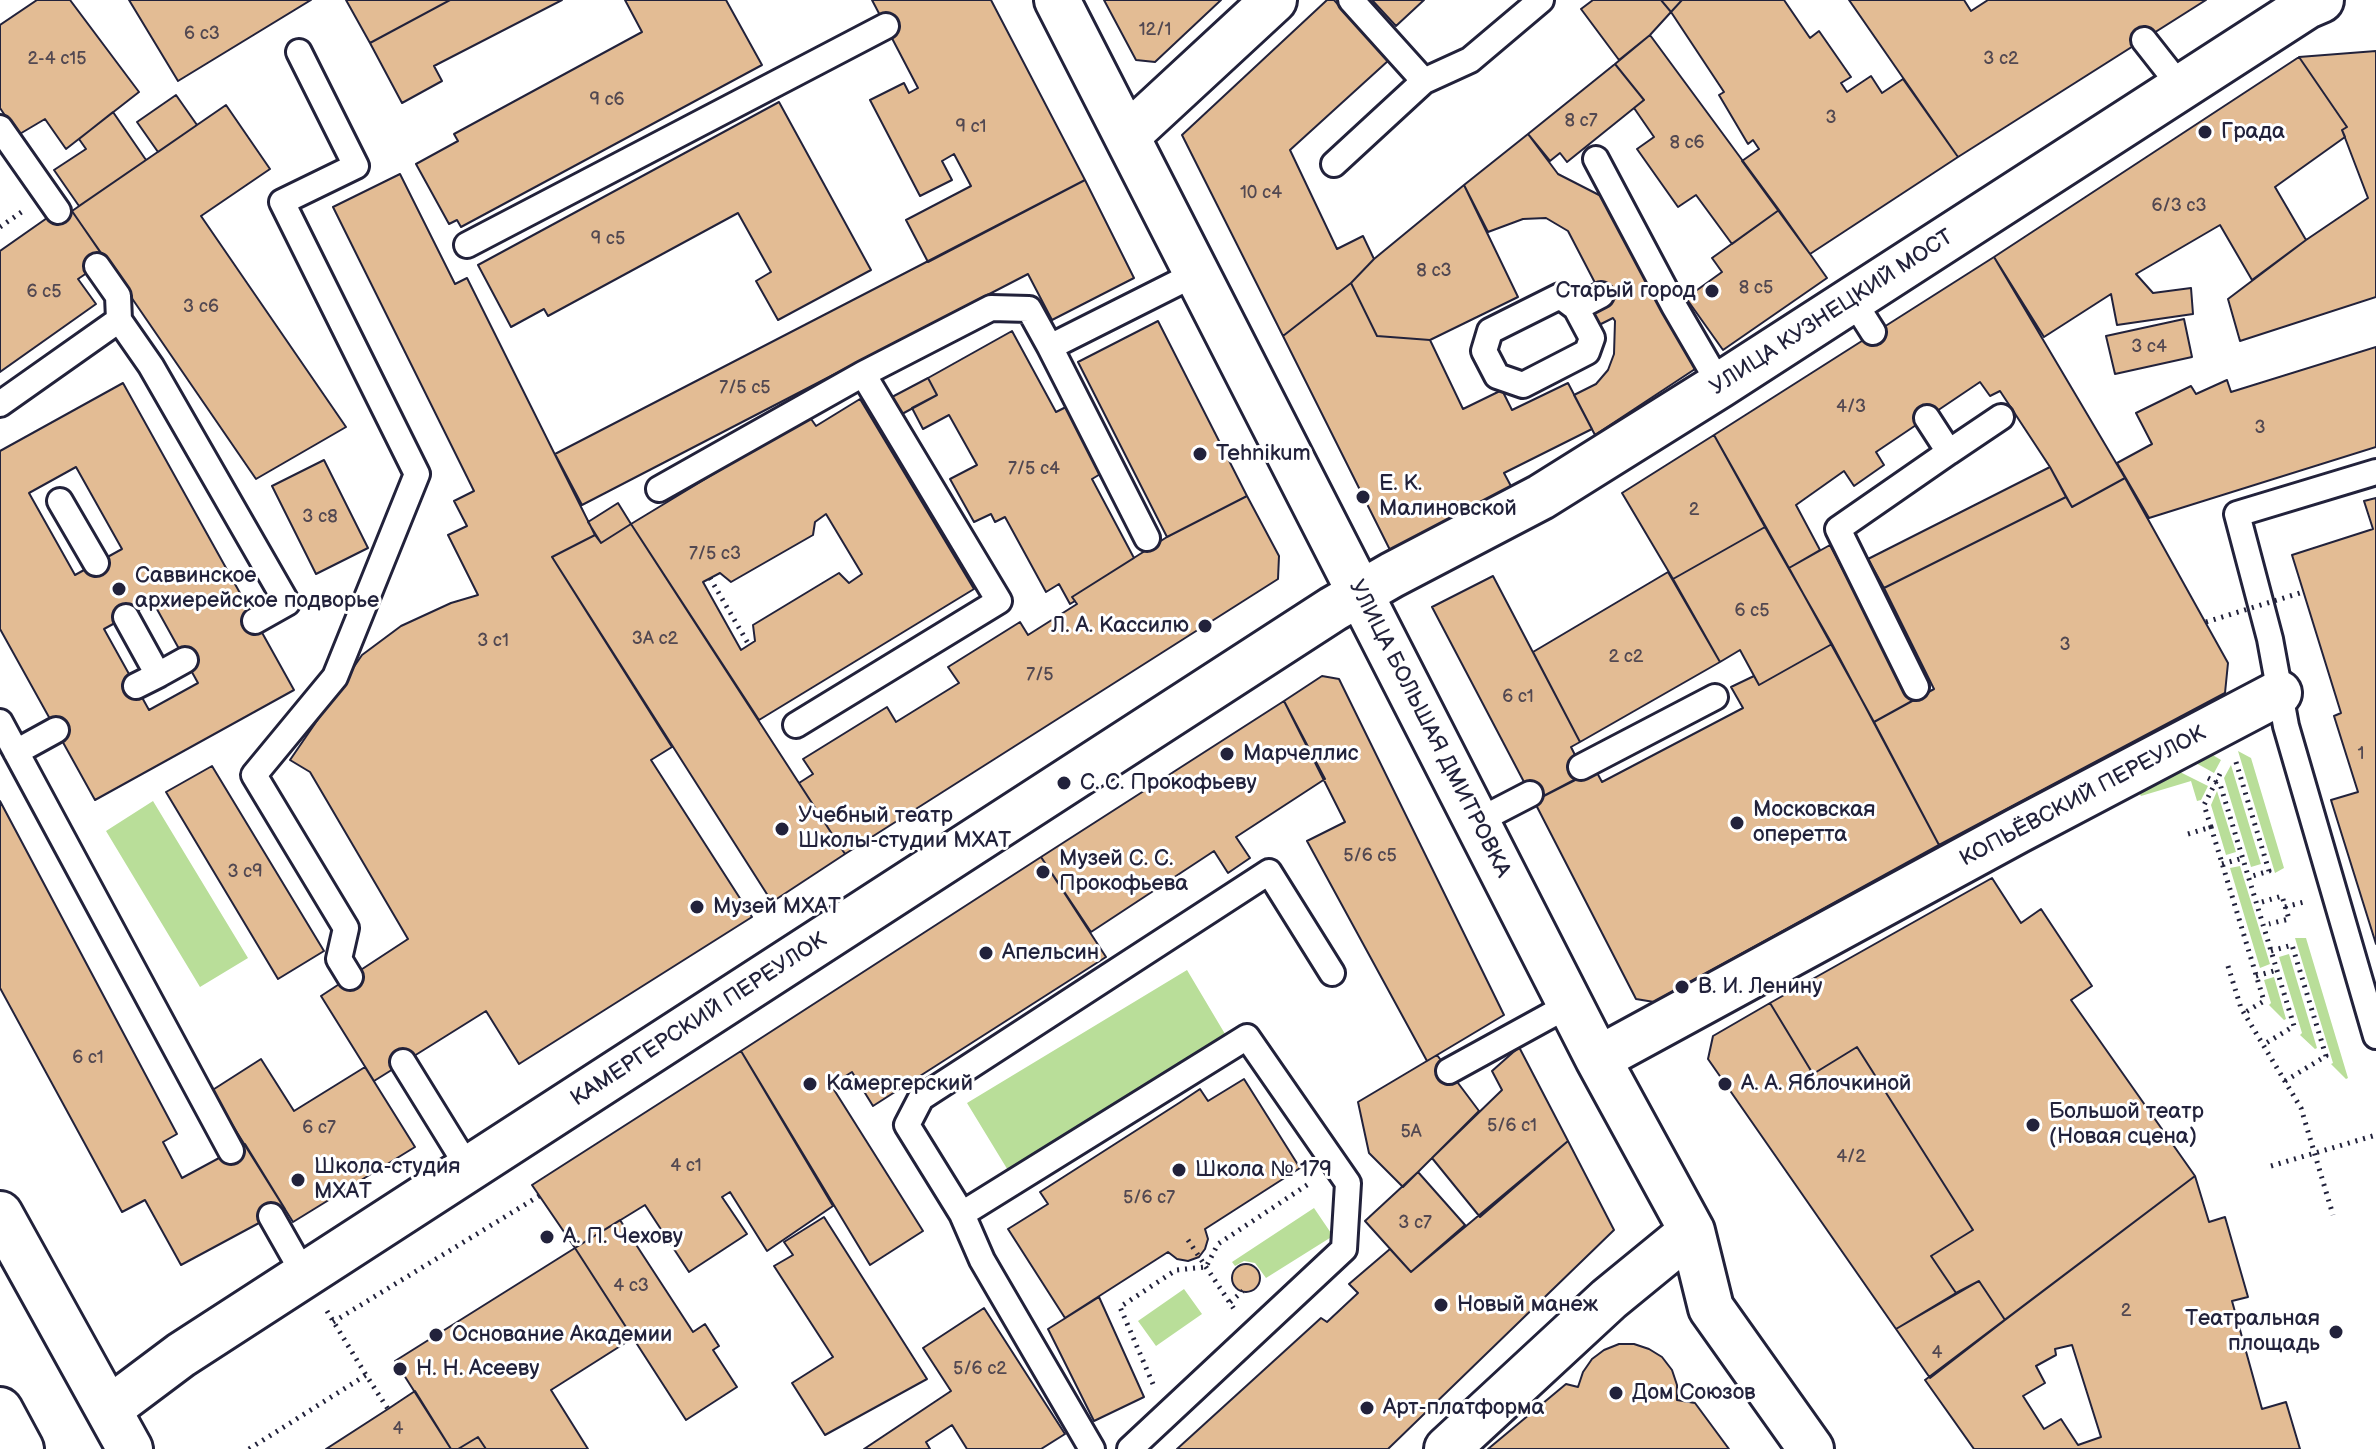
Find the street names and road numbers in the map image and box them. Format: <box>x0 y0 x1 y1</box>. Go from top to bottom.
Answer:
street label: УЛИЦА КУЗНЕЦКИЙ МОСТ <box>1706 225 1958 401</box>
street label: УЛИЦА БОЛЬШАЯ ДМИТРОВКА <box>1342 576 1516 882</box>
street label: КОПЬЁВСКИЙ ПЕРЕУЛОК <box>1956 721 2210 873</box>
street label: КАМЕРГЕРСКИЙ ПЕРЕУЛОК <box>566 927 832 1113</box>

